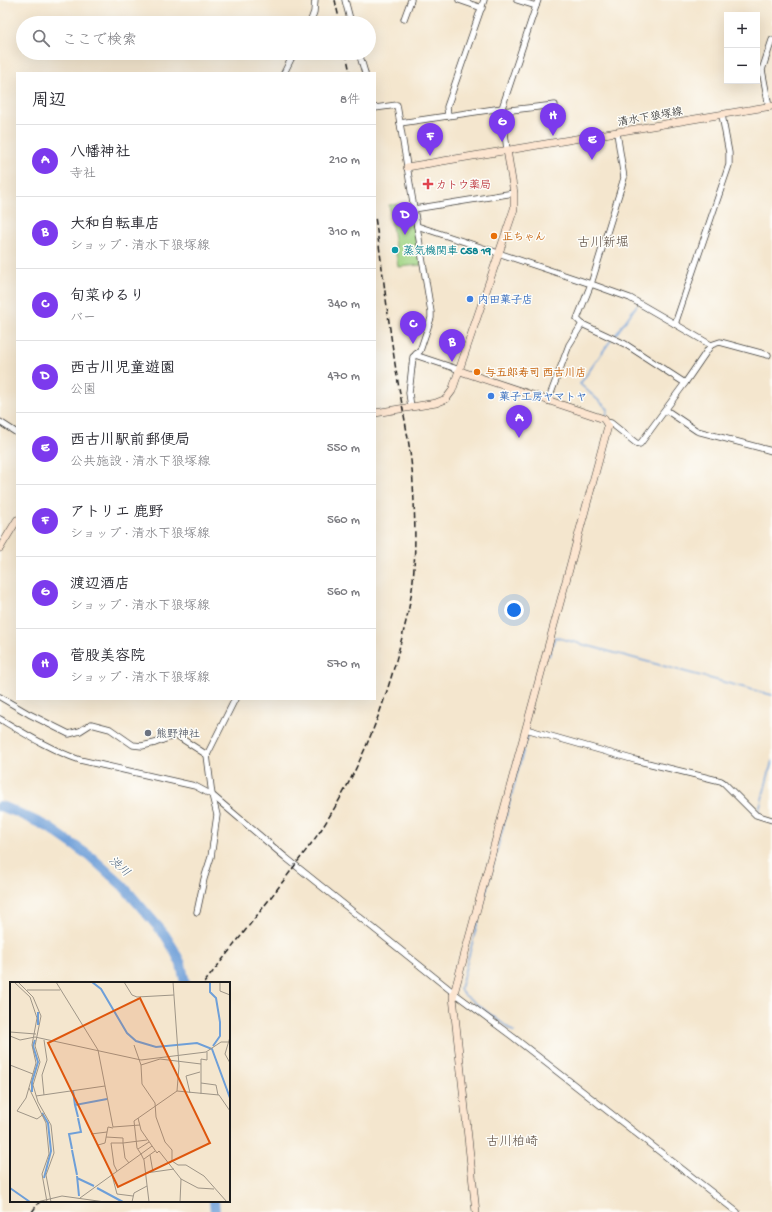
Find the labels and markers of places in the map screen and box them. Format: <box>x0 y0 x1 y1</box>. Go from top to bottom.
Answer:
pin: H <box>540 103 566 136</box>
pin: G <box>489 109 515 142</box>
pin: F <box>417 123 443 156</box>
pin: E <box>579 127 605 160</box>
marker: カトウ薬局 <box>423 179 433 189</box>
place label: カトウ薬局 <box>436 179 491 192</box>
pin: D <box>392 202 418 235</box>
marker: 正ちゃん <box>489 231 499 241</box>
place label: 正ちゃん <box>502 231 546 244</box>
marker: 蒸気機関車 C58 19 <box>390 245 400 255</box>
place label: 蒸気機関車 C58 19 <box>403 245 491 258</box>
marker: 内田菓子店 <box>465 294 475 304</box>
place label: 内田菓子店 <box>478 294 533 307</box>
pin: C <box>400 311 426 344</box>
pin: B <box>439 329 465 362</box>
marker: 与五郎寿司 西古川店 <box>472 367 482 377</box>
place label: 与五郎寿司 西古川店 <box>485 367 587 380</box>
marker: 菓子工房ヤマトヤ <box>486 391 496 401</box>
place label: 菓子工房ヤマトヤ <box>499 391 587 404</box>
pin: A <box>506 405 532 438</box>
marker: 熊野神社 <box>143 728 153 738</box>
place label: 熊野神社 <box>156 728 200 741</box>

